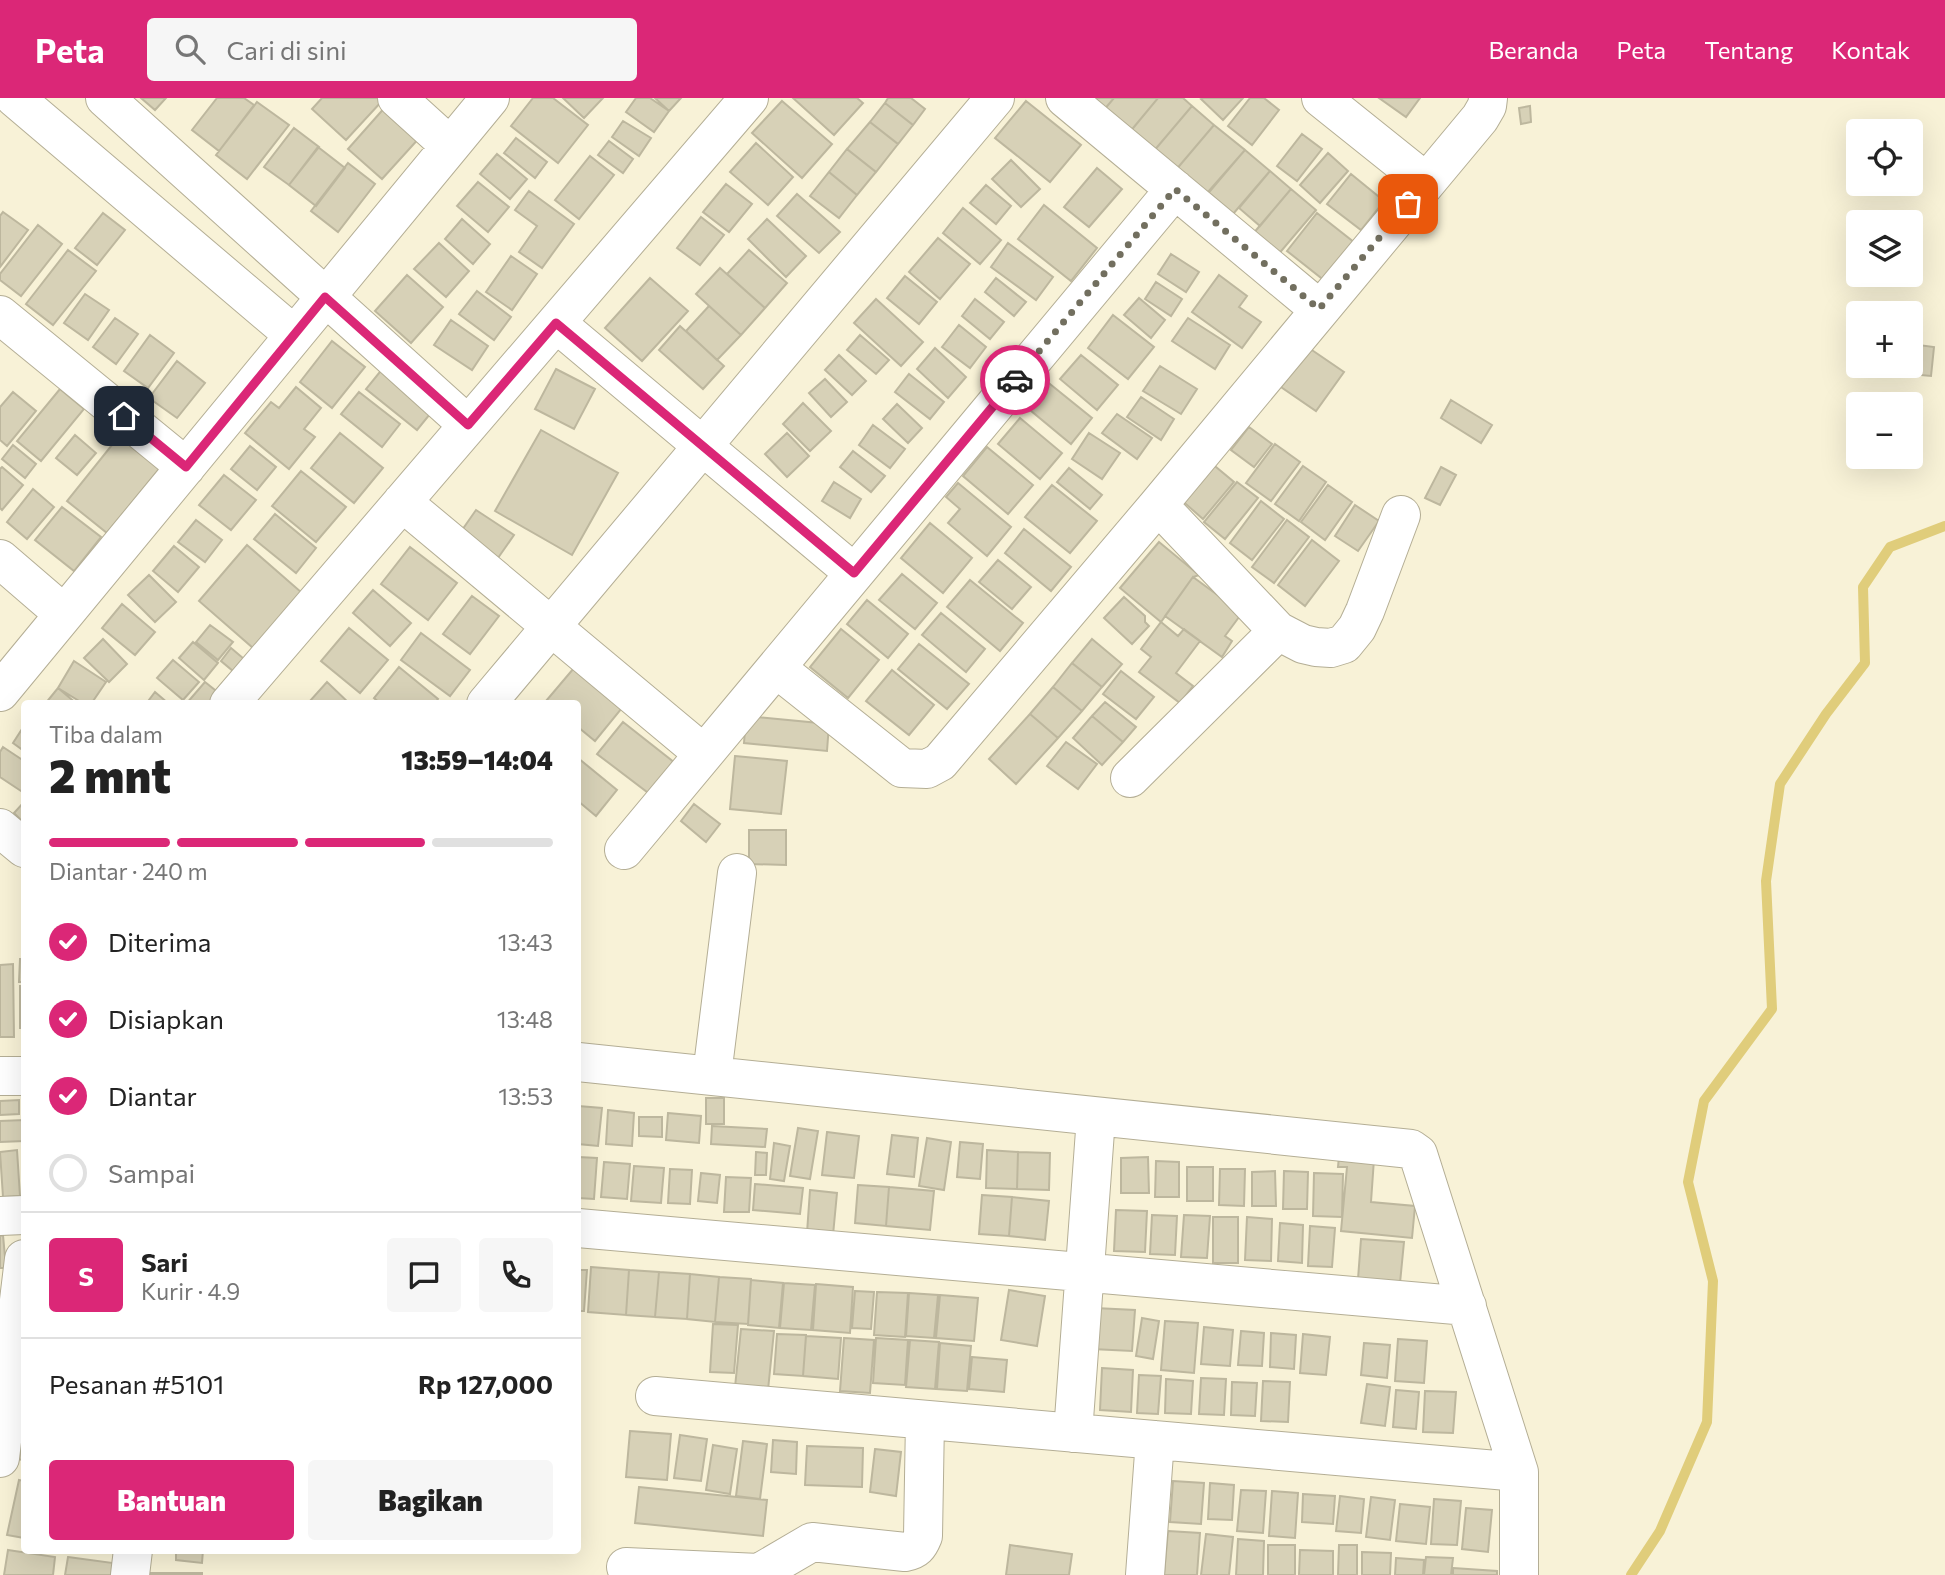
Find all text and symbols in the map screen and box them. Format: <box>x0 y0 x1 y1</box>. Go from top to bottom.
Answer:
search box <box>147 18 637 81</box>
text: Peta <box>35 29 105 70</box>
icon: search <box>171 30 209 68</box>
text: Cari di sini <box>227 34 347 65</box>
text: Beranda <box>1488 35 1579 64</box>
text: Peta <box>1617 35 1666 64</box>
text: Tentang <box>1704 35 1793 64</box>
text: Kontak <box>1831 35 1910 64</box>
map controls <box>1846 119 1923 469</box>
button: locate <box>1846 119 1923 196</box>
pin <box>1378 174 1438 234</box>
icon: bag <box>1389 185 1427 223</box>
button: layers <box>1846 210 1923 287</box>
button: + <box>1846 301 1923 378</box>
courier <box>980 345 1050 415</box>
icon: car <box>996 361 1034 399</box>
pin <box>94 386 154 446</box>
button: − <box>1846 392 1923 469</box>
icon: home <box>105 397 143 435</box>
text: Tiba dalam <box>49 720 163 748</box>
text: 13:59–14:04 <box>401 744 553 775</box>
text: 2 mnt <box>49 746 171 802</box>
text: Diantar · 240 m <box>49 857 208 885</box>
icon: check <box>49 923 87 961</box>
text: Diterima <box>108 926 211 957</box>
text: 13:43 <box>498 928 553 956</box>
icon: check <box>49 1000 87 1038</box>
text: Disiapkan <box>108 1003 224 1034</box>
text: 13:48 <box>497 1005 553 1033</box>
icon: check <box>49 1077 87 1115</box>
text: Diantar <box>108 1080 197 1111</box>
text: 13:53 <box>498 1082 553 1110</box>
text: Sampai <box>108 1157 195 1188</box>
button: chat <box>387 1238 461 1312</box>
button: phone <box>479 1238 553 1312</box>
text: Sari <box>141 1246 188 1277</box>
text: S <box>78 1260 94 1291</box>
text: Kurir · 4.9 <box>141 1277 240 1305</box>
text: Pesanan #5101 <box>49 1368 224 1399</box>
text: Rp 127,000 <box>418 1368 553 1399</box>
button: Bantuan <box>49 1460 294 1540</box>
button: Bagikan <box>308 1460 553 1540</box>

